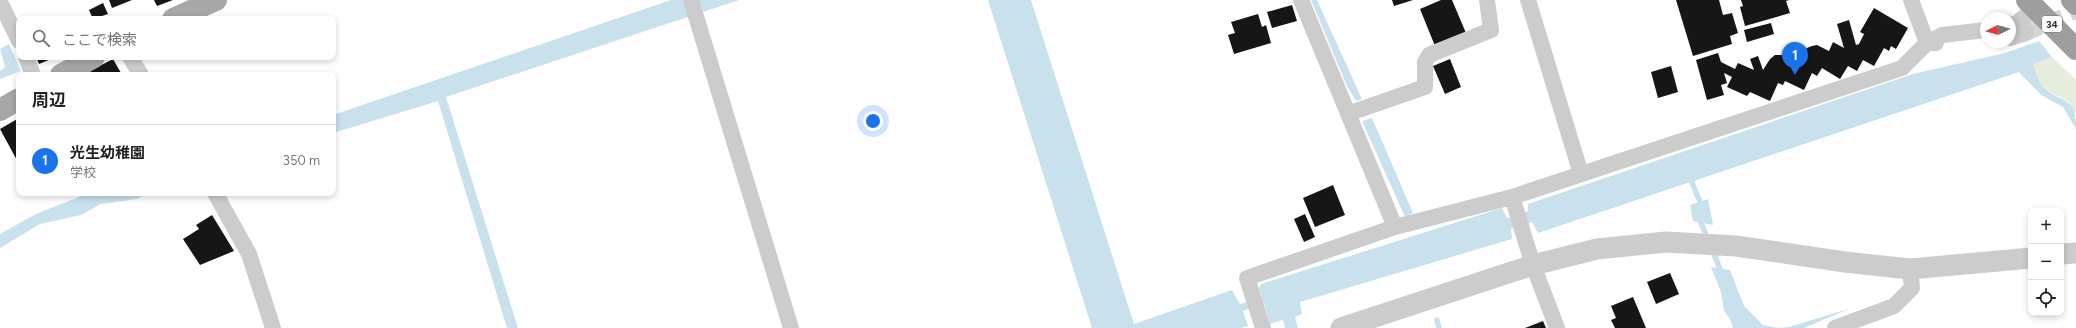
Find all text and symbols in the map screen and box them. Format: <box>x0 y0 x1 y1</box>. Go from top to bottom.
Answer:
north arrow <box>1980 12 2016 48</box>
search box <box>16 16 336 60</box>
road number: 34 <box>2042 16 2062 32</box>
icon: search <box>30 27 52 49</box>
text: ここで検索 <box>62 31 137 49</box>
pin: 1 <box>1782 42 1808 75</box>
text: 周辺 <box>32 90 66 110</box>
your location <box>863 111 883 131</box>
text: 光生幼稚園 <box>70 144 145 162</box>
text: 1 <box>42 153 48 168</box>
text: 350 m <box>283 153 320 168</box>
text: 学校 <box>70 165 96 180</box>
map controls <box>2028 208 2064 316</box>
button: + <box>2028 208 2064 244</box>
button: − <box>2028 244 2064 280</box>
button: locate <box>2028 280 2064 316</box>

